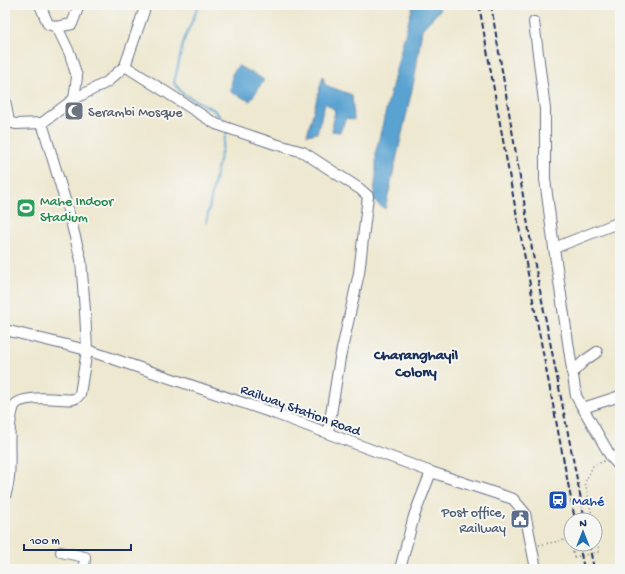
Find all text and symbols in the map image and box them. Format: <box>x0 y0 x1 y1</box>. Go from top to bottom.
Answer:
mosque icon: Serambi Mosque <box>63 100 85 122</box>
place label: Serambi Mosque <box>88 105 183 122</box>
place label: Mahe Indoor Stadium <box>40 194 114 227</box>
sports icon: Mahe Indoor Stadium <box>15 197 37 219</box>
district label: Charanghayil Colony <box>373 347 459 382</box>
street label: Railway Station Road <box>238 382 364 442</box>
station icon: Mahé <box>547 489 569 511</box>
place label: Mahé <box>572 494 605 511</box>
place label: Post office, Railway <box>441 505 506 538</box>
public building icon: Post office, Railway <box>509 508 531 530</box>
north arrow <box>563 512 603 552</box>
text: N <box>579 518 587 530</box>
scale bar <box>24 526 131 552</box>
text: 100 m <box>29 535 60 549</box>

